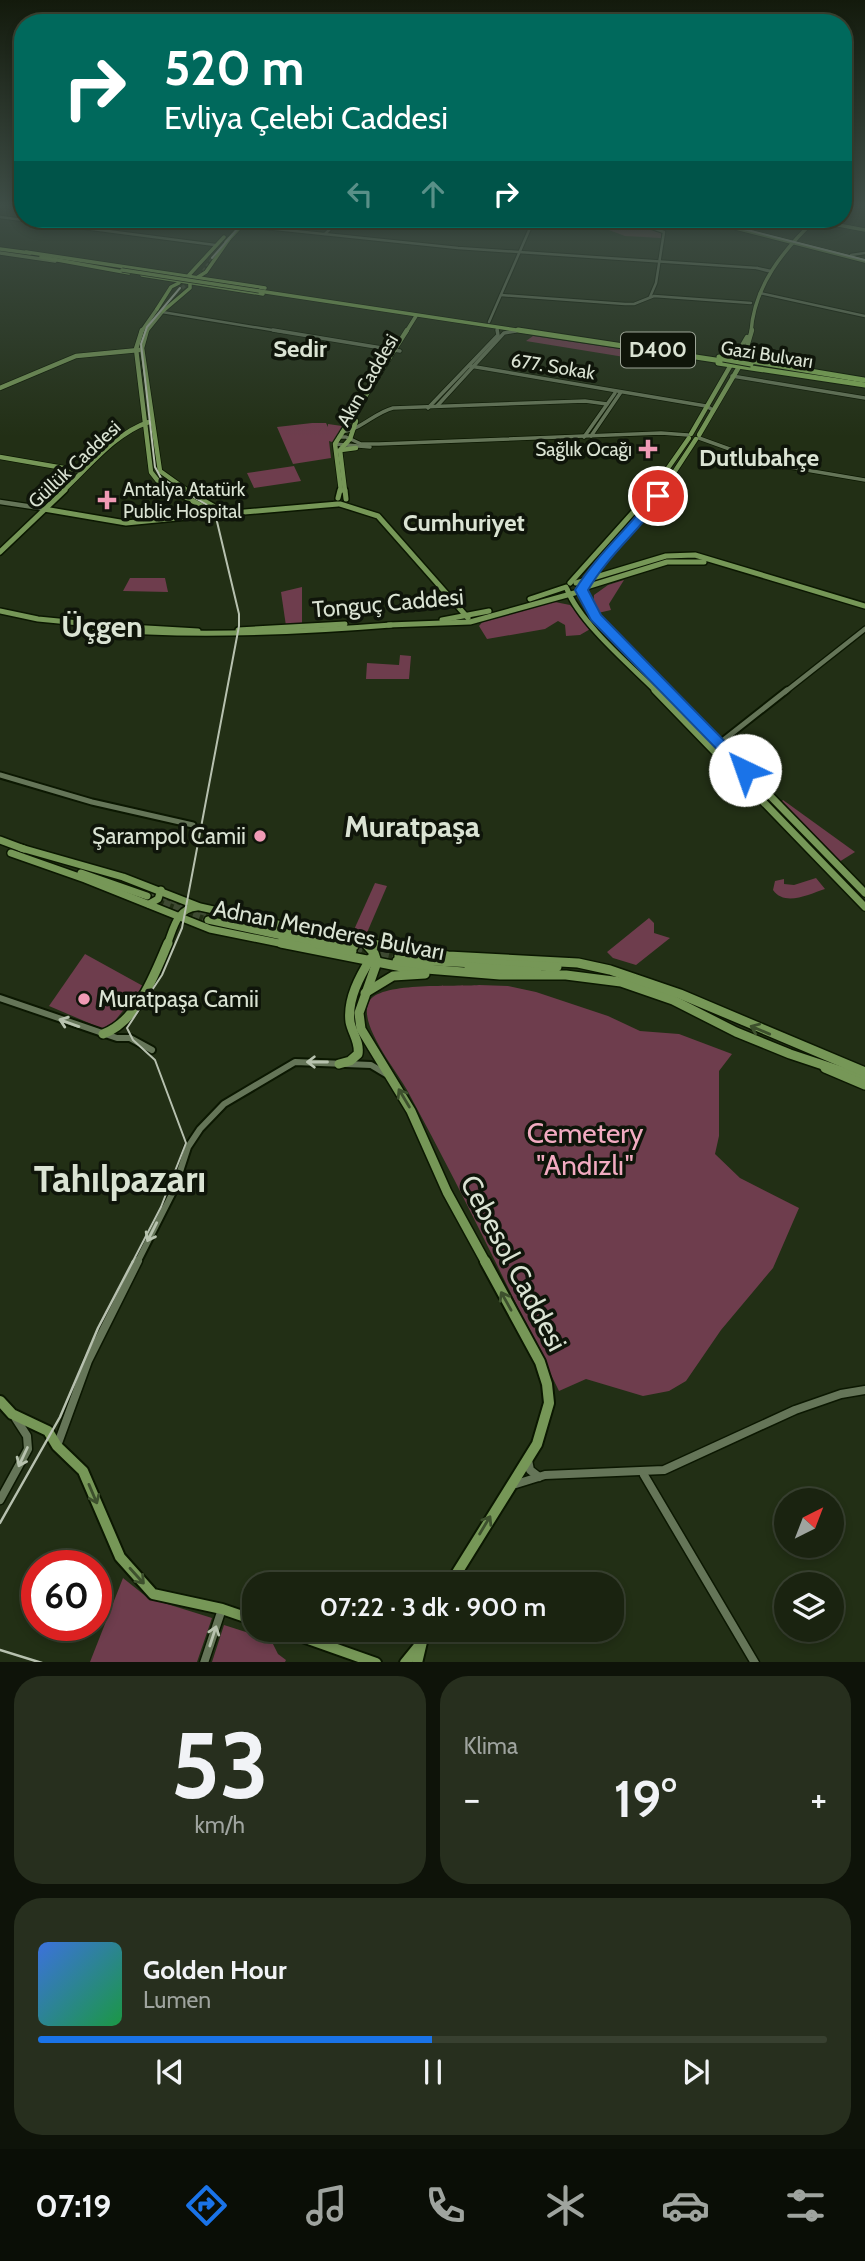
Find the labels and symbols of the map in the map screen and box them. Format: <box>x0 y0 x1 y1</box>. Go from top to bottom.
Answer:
street label: Akın Caddesi <box>332 330 403 430</box>
road number: D400 <box>621 332 695 368</box>
district label: Sedir <box>273 334 327 363</box>
street label: Gazi Bulvarı <box>719 336 815 373</box>
street label: 677. Sokak <box>509 348 597 385</box>
street label: Güllük Caddesi <box>23 416 125 513</box>
place label: Sağlık Ocağı <box>535 438 632 461</box>
marker: Sağlık Ocağı <box>638 439 658 459</box>
district label: Dutlubahçe <box>699 443 819 472</box>
pin <box>628 466 688 526</box>
place label: Antalya Atatürk Public Hospital <box>123 478 246 523</box>
marker: Antalya Atatürk Public Hospital <box>97 490 117 510</box>
district label: Cumhuriyet <box>403 508 525 537</box>
street label: Tonguç Caddesi <box>311 582 465 624</box>
district label: Üçgen <box>61 608 143 645</box>
position arrow <box>708 733 782 807</box>
district label: Muratpaşa <box>344 808 480 845</box>
place label: Şarampol Camii <box>92 822 246 850</box>
marker: Şarampol Camii <box>252 828 268 844</box>
street label: Adnan Menderes Bulvarı <box>211 894 447 966</box>
place label: Muratpaşa Camii <box>98 985 259 1013</box>
marker: Muratpaşa Camii <box>76 991 92 1007</box>
one-way arrow <box>59 1015 81 1028</box>
one-way arrow <box>750 1023 772 1036</box>
one-way arrow <box>306 1055 329 1069</box>
one-way arrow <box>396 1089 410 1109</box>
park label: Cemetery "Andızlı" <box>527 1116 643 1182</box>
district label: Tahılpazarı <box>34 1156 206 1201</box>
street label: Cebesol Caddesi <box>453 1169 575 1357</box>
one-way arrow <box>144 1221 158 1242</box>
one-way arrow <box>499 1291 512 1312</box>
one-way arrow <box>16 1446 29 1467</box>
one-way arrow <box>87 1483 100 1505</box>
north arrow <box>774 1488 844 1558</box>
one-way arrow <box>478 1515 492 1535</box>
speed limit sign: 60 <box>21 1550 112 1641</box>
one-way arrow <box>128 1567 145 1584</box>
one-way arrow <box>208 1625 220 1647</box>

